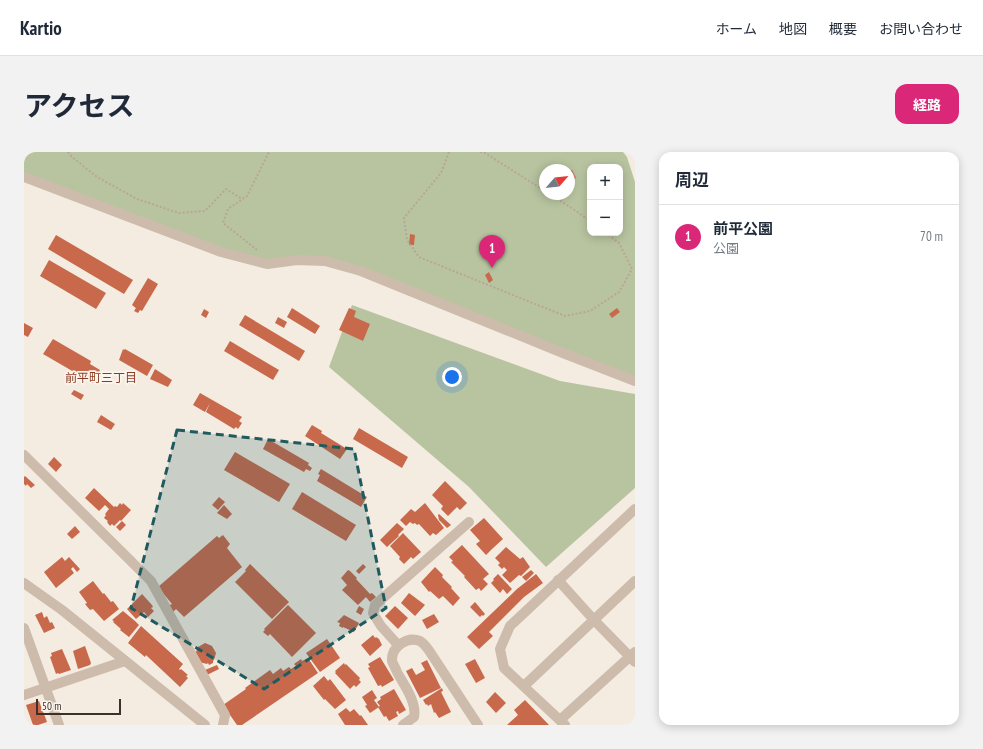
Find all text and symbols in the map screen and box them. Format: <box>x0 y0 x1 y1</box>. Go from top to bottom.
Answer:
text: Kartio <box>20 16 62 40</box>
text: ホーム <box>715 20 757 38</box>
text: 地図 <box>779 20 807 38</box>
text: 概要 <box>829 20 857 38</box>
text: お問い合わせ <box>879 20 963 38</box>
button: 経路 <box>895 84 959 124</box>
text: アクセス <box>24 87 135 124</box>
north arrow <box>539 164 575 200</box>
map controls <box>587 164 623 236</box>
button: + <box>587 164 623 200</box>
text: 周辺 <box>675 169 709 191</box>
button: − <box>587 200 623 236</box>
text: 前平公園 <box>713 219 773 238</box>
text: 1 <box>685 228 691 245</box>
text: 70 m <box>920 228 943 245</box>
pin: 1 <box>479 235 505 268</box>
text: 公園 <box>713 240 739 257</box>
your location <box>442 367 462 387</box>
district label: 前平町三丁目 <box>65 370 137 385</box>
scale bar <box>36 697 121 716</box>
text: 50 m <box>42 699 61 713</box>

